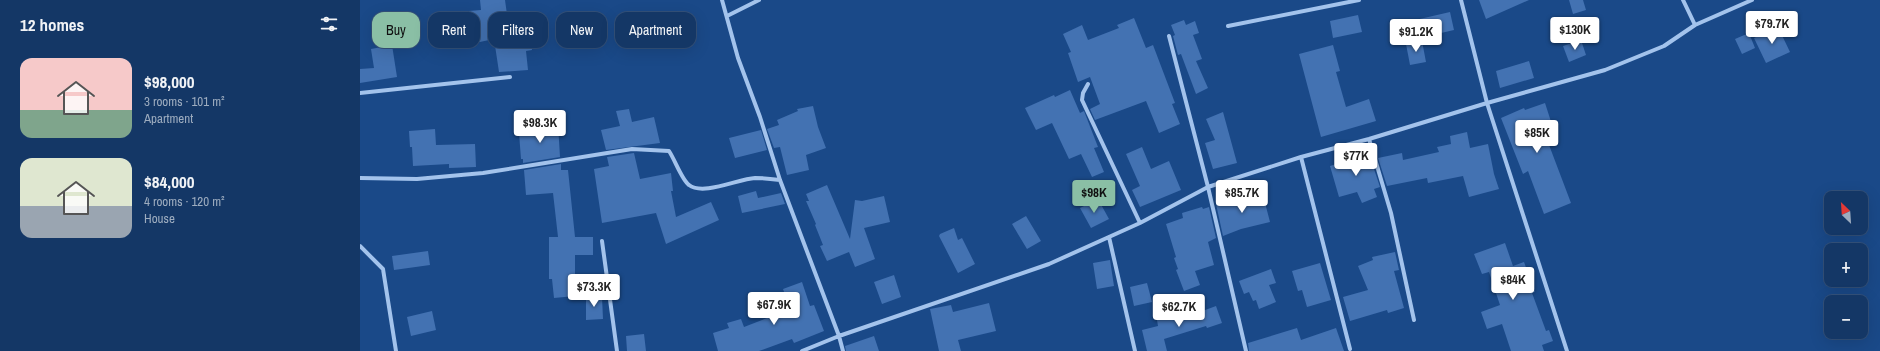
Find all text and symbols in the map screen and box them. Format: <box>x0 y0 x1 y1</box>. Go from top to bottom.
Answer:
pin: $79.7K <box>1739 11 1805 45</box>
chip: Buy <box>372 12 420 48</box>
chip: Rent <box>428 12 480 48</box>
chip: Filters <box>488 12 548 48</box>
chip: New <box>556 12 607 48</box>
chip: Apartment <box>615 12 696 48</box>
text: 12 homes <box>20 13 84 36</box>
icon: filters <box>318 13 340 35</box>
text: $79.7K <box>1755 15 1789 32</box>
pin: $130K <box>1547 17 1603 51</box>
pin: $91.2K <box>1383 19 1449 53</box>
text: $130K <box>1559 21 1591 38</box>
text: $91.2K <box>1399 23 1433 40</box>
text: $98,000 <box>144 70 194 93</box>
icon: home <box>52 74 100 122</box>
text: 3 rooms · 101 m² <box>144 93 225 110</box>
text: Apartment <box>144 110 193 127</box>
pin: $98.3K <box>507 110 573 144</box>
text: $98.3K <box>523 114 557 131</box>
pin: $85K <box>1513 120 1561 154</box>
text: $85K <box>1524 124 1550 141</box>
pin: $77K <box>1332 143 1380 177</box>
text: $77K <box>1343 147 1369 164</box>
text: $84,000 <box>144 170 194 193</box>
icon: home <box>52 174 100 222</box>
pin: $98K <box>1070 180 1118 214</box>
pin: $85.7K <box>1209 180 1275 214</box>
text: $98K <box>1081 184 1107 201</box>
text: $85.7K <box>1225 184 1259 201</box>
north arrow <box>1824 191 1868 235</box>
map controls <box>1824 191 1868 339</box>
text: 4 rooms · 120 m² <box>144 193 225 210</box>
text: House <box>144 210 175 227</box>
button: + <box>1824 243 1868 287</box>
pin: $84K <box>1489 267 1537 301</box>
text: $84K <box>1500 271 1526 288</box>
pin: $73.3K <box>561 274 627 308</box>
text: $73.3K <box>577 278 611 295</box>
pin: $67.9K <box>741 292 807 326</box>
pin: $62.7K <box>1146 294 1212 328</box>
button: − <box>1824 295 1868 339</box>
text: $67.9K <box>757 296 791 313</box>
text: $62.7K <box>1162 298 1196 315</box>

